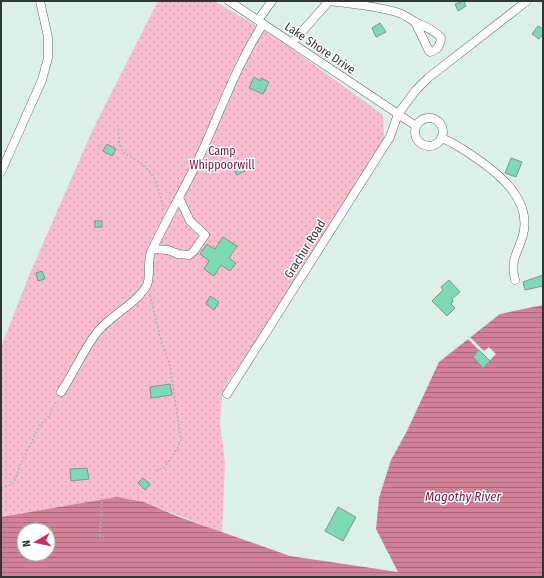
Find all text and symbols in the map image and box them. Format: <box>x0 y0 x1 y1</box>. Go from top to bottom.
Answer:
street label: Lake Shore Drive <box>282 19 358 77</box>
park label: Camp Whippoorwill <box>189 144 255 172</box>
street label: Grachur Road <box>282 217 328 281</box>
water label: Magothy River <box>425 489 501 504</box>
north arrow <box>16 522 56 562</box>
text: N <box>20 539 34 548</box>

